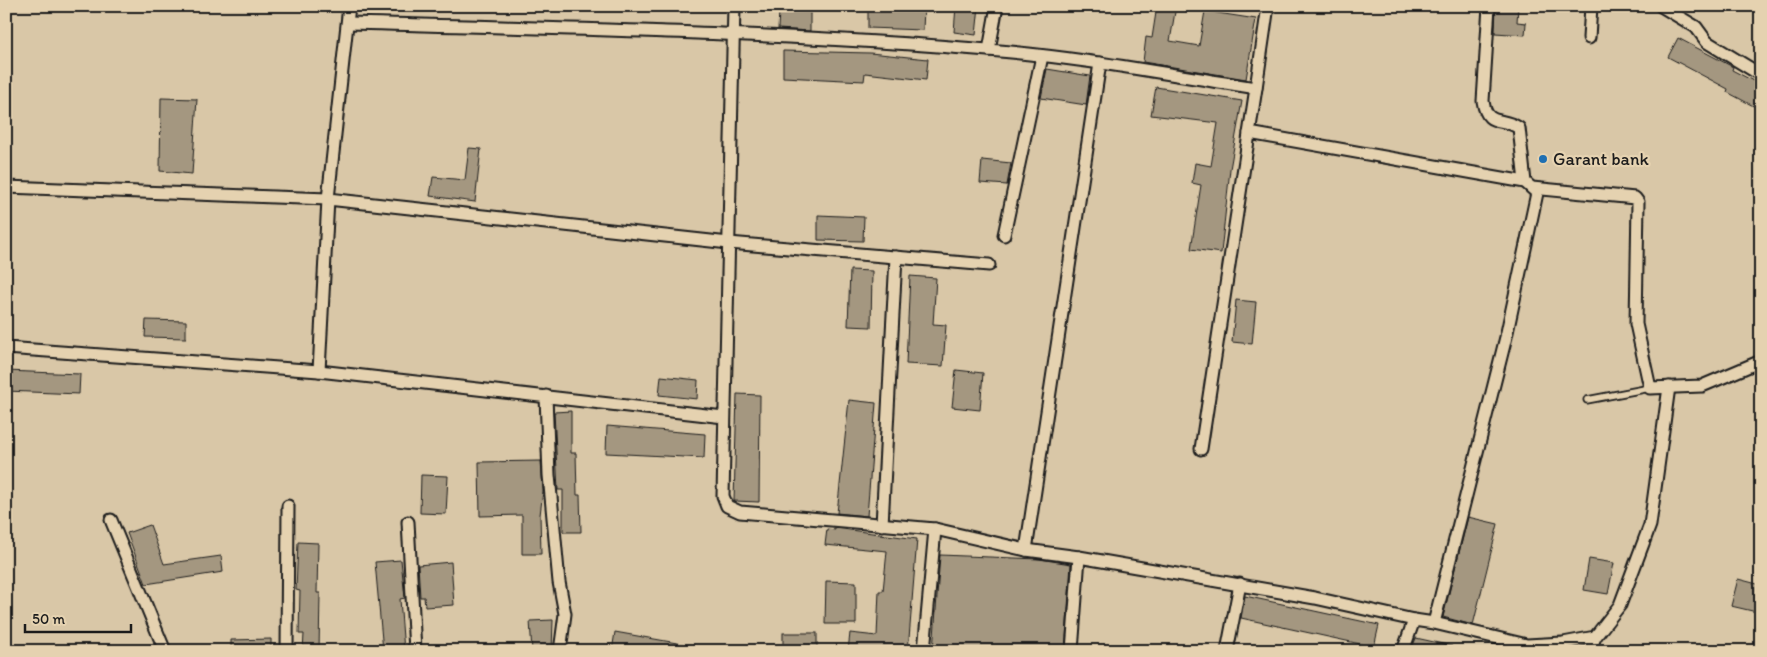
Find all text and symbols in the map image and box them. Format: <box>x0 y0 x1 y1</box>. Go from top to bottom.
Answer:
place label: Garant bank <box>1553 148 1650 170</box>
marker: Garant bank <box>1537 153 1549 165</box>
scale bar <box>25 602 131 634</box>
text: 50 m <box>32 610 65 628</box>

